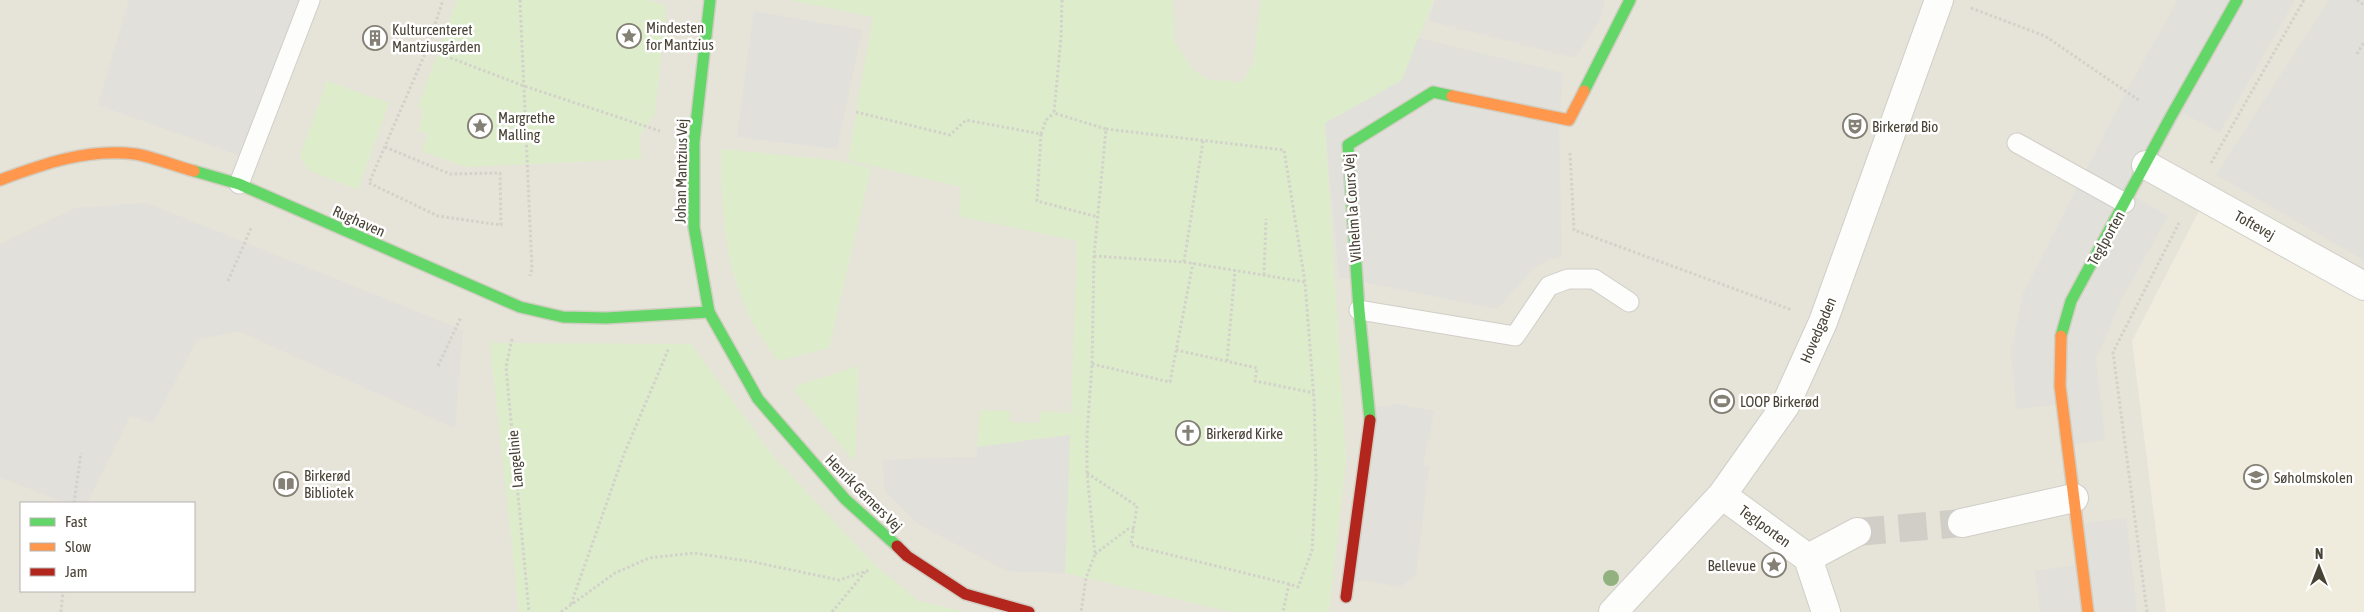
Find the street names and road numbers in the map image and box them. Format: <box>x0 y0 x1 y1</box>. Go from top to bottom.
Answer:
street label: Johan Mantzius Vej <box>672 119 690 223</box>
street label: Vilhelm la Cours Vej <box>1340 153 1364 263</box>
street label: Rughaven <box>330 202 388 240</box>
street label: Toftevej <box>2232 207 2278 243</box>
street label: Teglporten <box>2084 208 2128 268</box>
street label: Hovedgaden <box>1797 295 1839 365</box>
street label: Langelinie <box>504 429 526 489</box>
street label: Henrik Gerners Vej <box>822 451 906 535</box>
street label: Teglporten <box>1736 502 1794 550</box>

